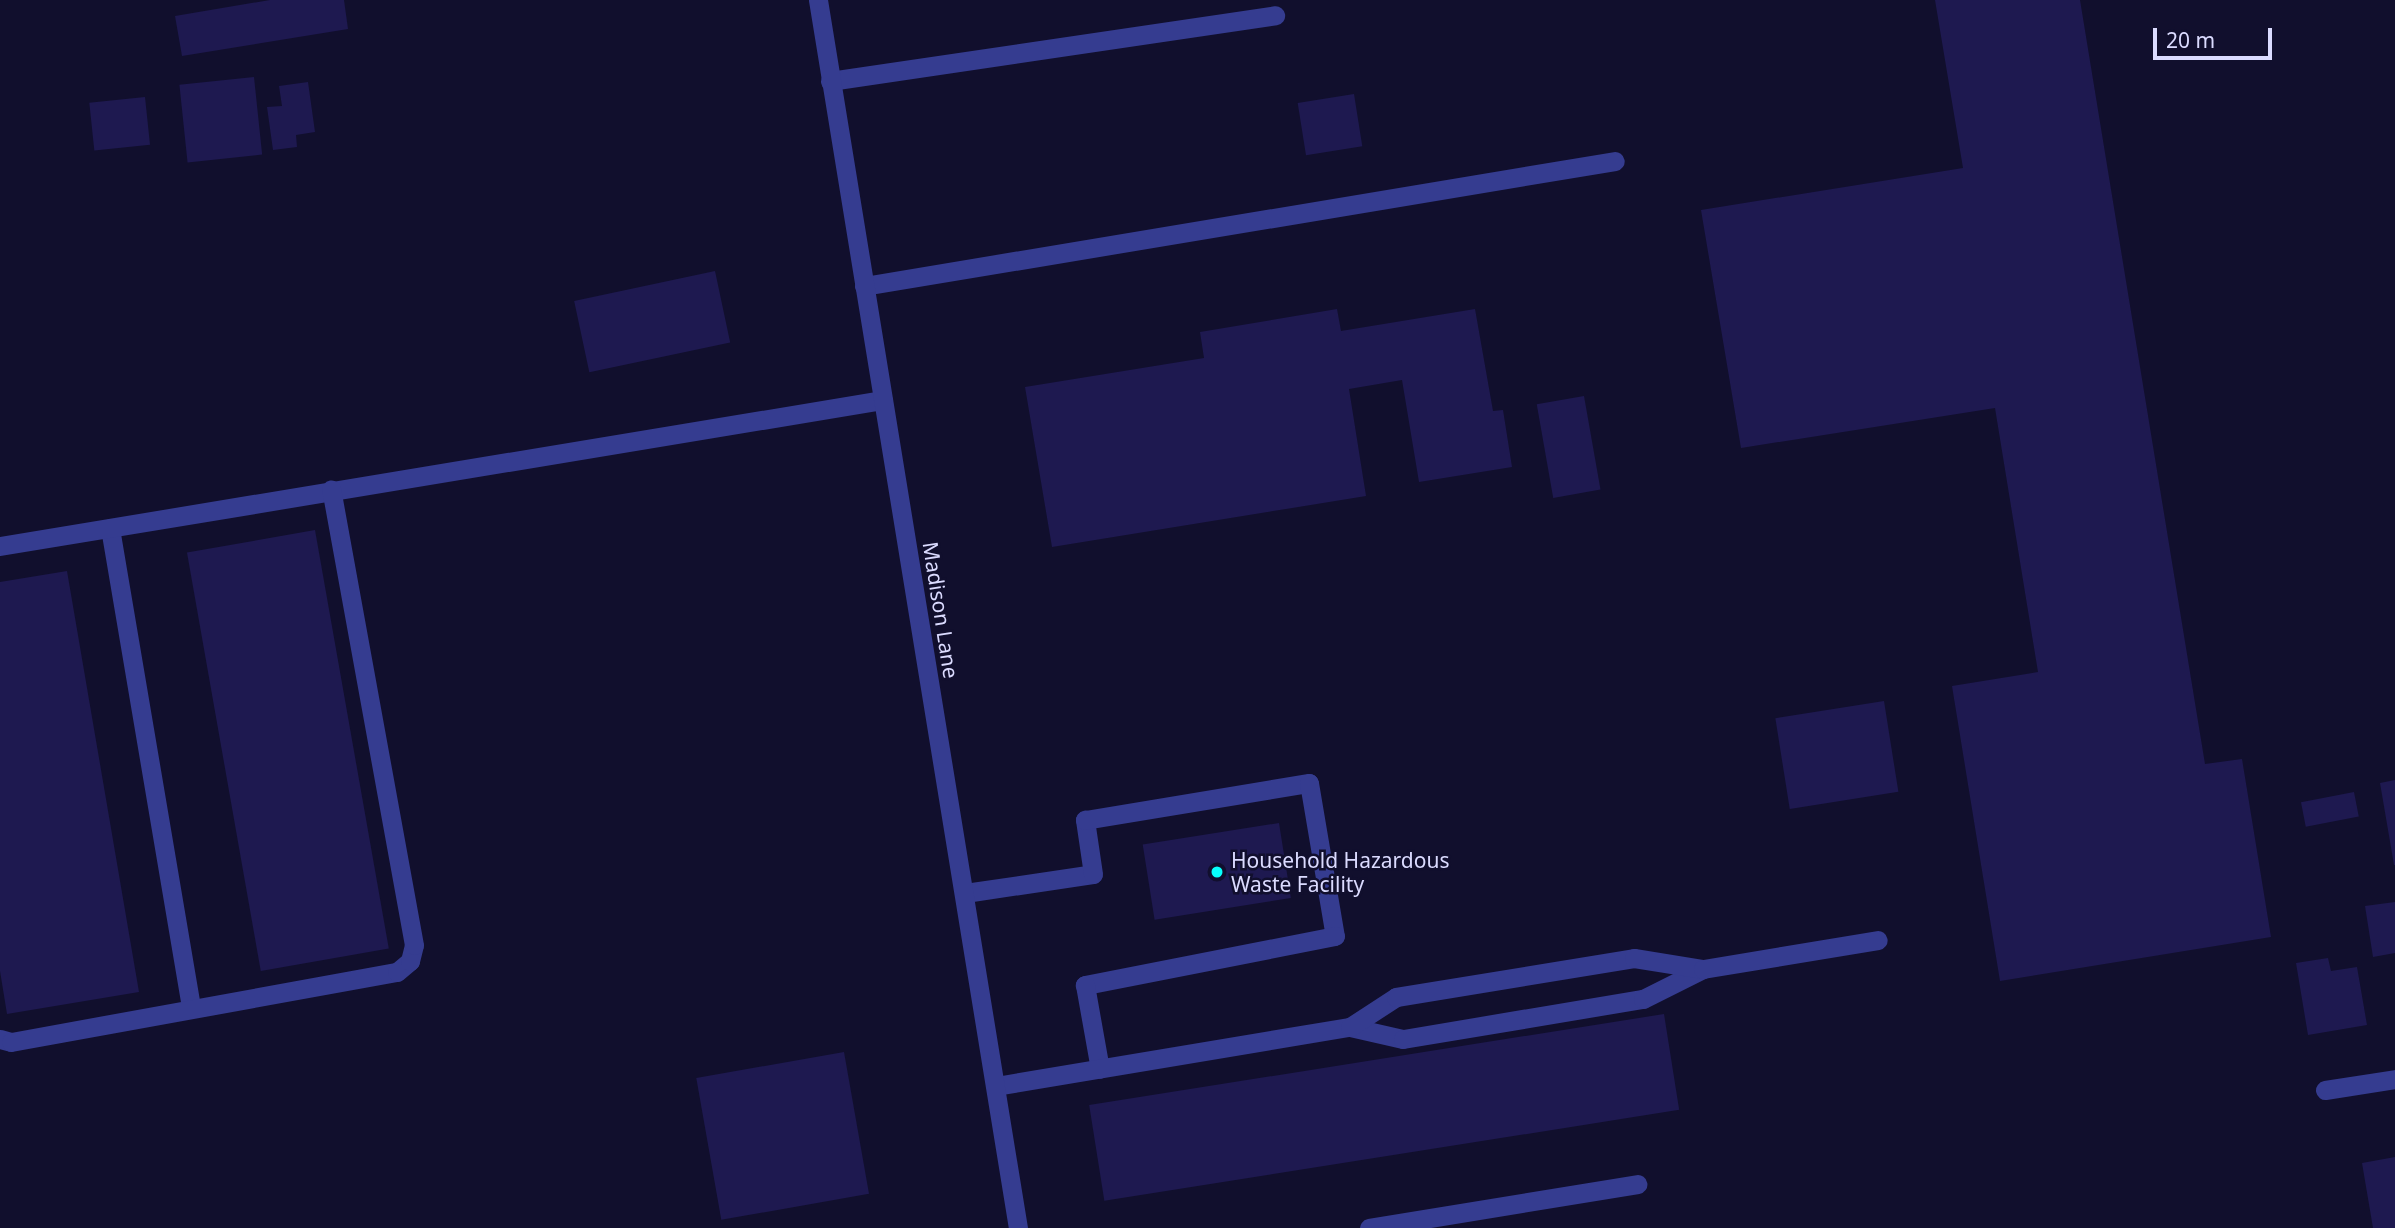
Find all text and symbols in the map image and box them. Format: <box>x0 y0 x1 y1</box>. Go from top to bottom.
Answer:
scale bar <box>2157 14 2276 58</box>
text: 20 m <box>2166 26 2215 54</box>
street label: Madison Lane <box>918 540 964 680</box>
place label: Household Hazardous Waste Facility <box>1231 847 1450 897</box>
marker: Household Hazardous Waste Facility <box>1209 864 1225 880</box>

